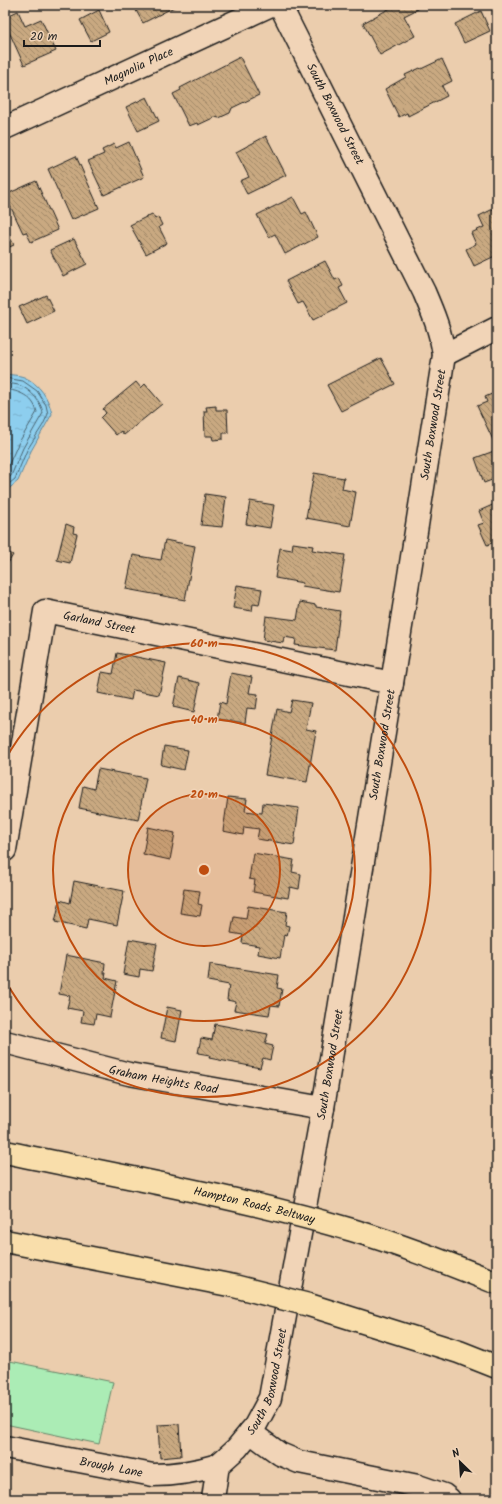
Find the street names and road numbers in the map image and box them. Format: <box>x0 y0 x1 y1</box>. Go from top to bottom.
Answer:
street label: Magnolia Place <box>100 42 177 91</box>
street label: South Boxwood Street <box>301 60 369 168</box>
street label: South Boxwood Street <box>415 368 451 481</box>
street label: Garland Street <box>62 606 138 639</box>
street label: South Boxwood Street <box>364 687 400 801</box>
street label: South Boxwood Street <box>312 1007 348 1121</box>
street label: Graham Heights Road <box>107 1060 220 1099</box>
street label: Hampton Roads Beltway <box>192 1181 318 1229</box>
street label: South Boxwood Street <box>242 1326 292 1439</box>
street label: Brough Lane <box>78 1452 145 1482</box>

